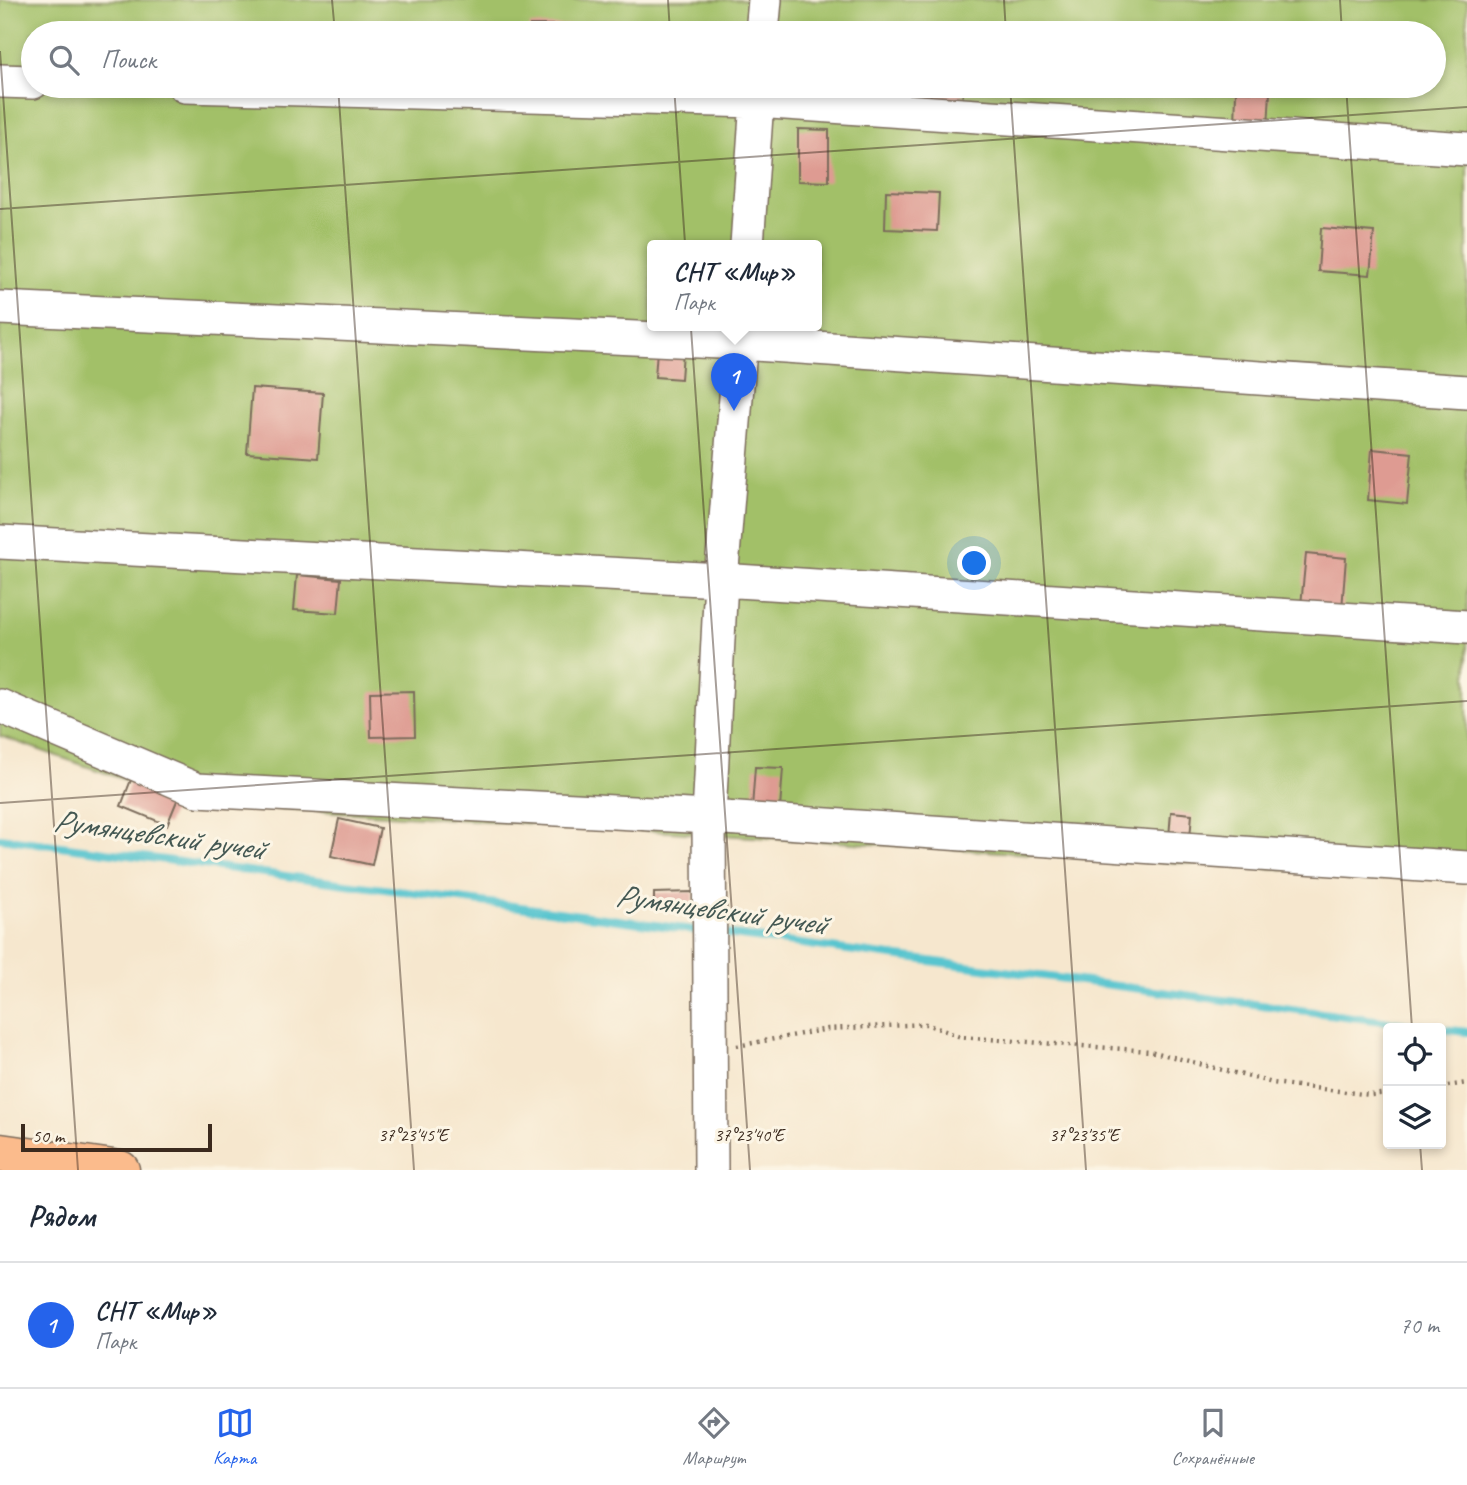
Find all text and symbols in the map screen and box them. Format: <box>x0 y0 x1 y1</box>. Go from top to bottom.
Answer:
search box <box>21 21 1446 98</box>
icon: search <box>45 41 83 79</box>
text: Поиск <box>101 43 156 76</box>
popup <box>647 240 822 331</box>
text: СНТ «Мир» <box>674 255 795 288</box>
text: Парк <box>674 288 715 317</box>
pin: 1 <box>711 353 757 411</box>
your location <box>957 546 991 580</box>
water label: Румянцевский ручей <box>51 799 273 870</box>
water label: Румянцевский ручей <box>613 874 835 945</box>
map controls <box>1383 1023 1446 1149</box>
button: locate <box>1383 1023 1446 1086</box>
button: layers <box>1383 1086 1446 1149</box>
scale bar <box>21 1121 212 1153</box>
text: 50 m <box>32 1124 64 1148</box>
text: 37°23'45"E <box>378 1124 450 1146</box>
text: 37°23'40"E <box>714 1124 786 1146</box>
text: 37°23'35"E <box>1049 1124 1121 1146</box>
text: Рядом <box>28 1197 95 1235</box>
text: СНТ «Мир» <box>95 1294 217 1327</box>
text: 1 <box>46 1311 56 1340</box>
text: 70 m <box>1400 1311 1439 1340</box>
text: Парк <box>95 1327 136 1356</box>
tab: Карта <box>213 1404 256 1470</box>
tab: Маршрут <box>683 1404 745 1470</box>
tab: Сохранённые <box>1171 1404 1254 1470</box>

